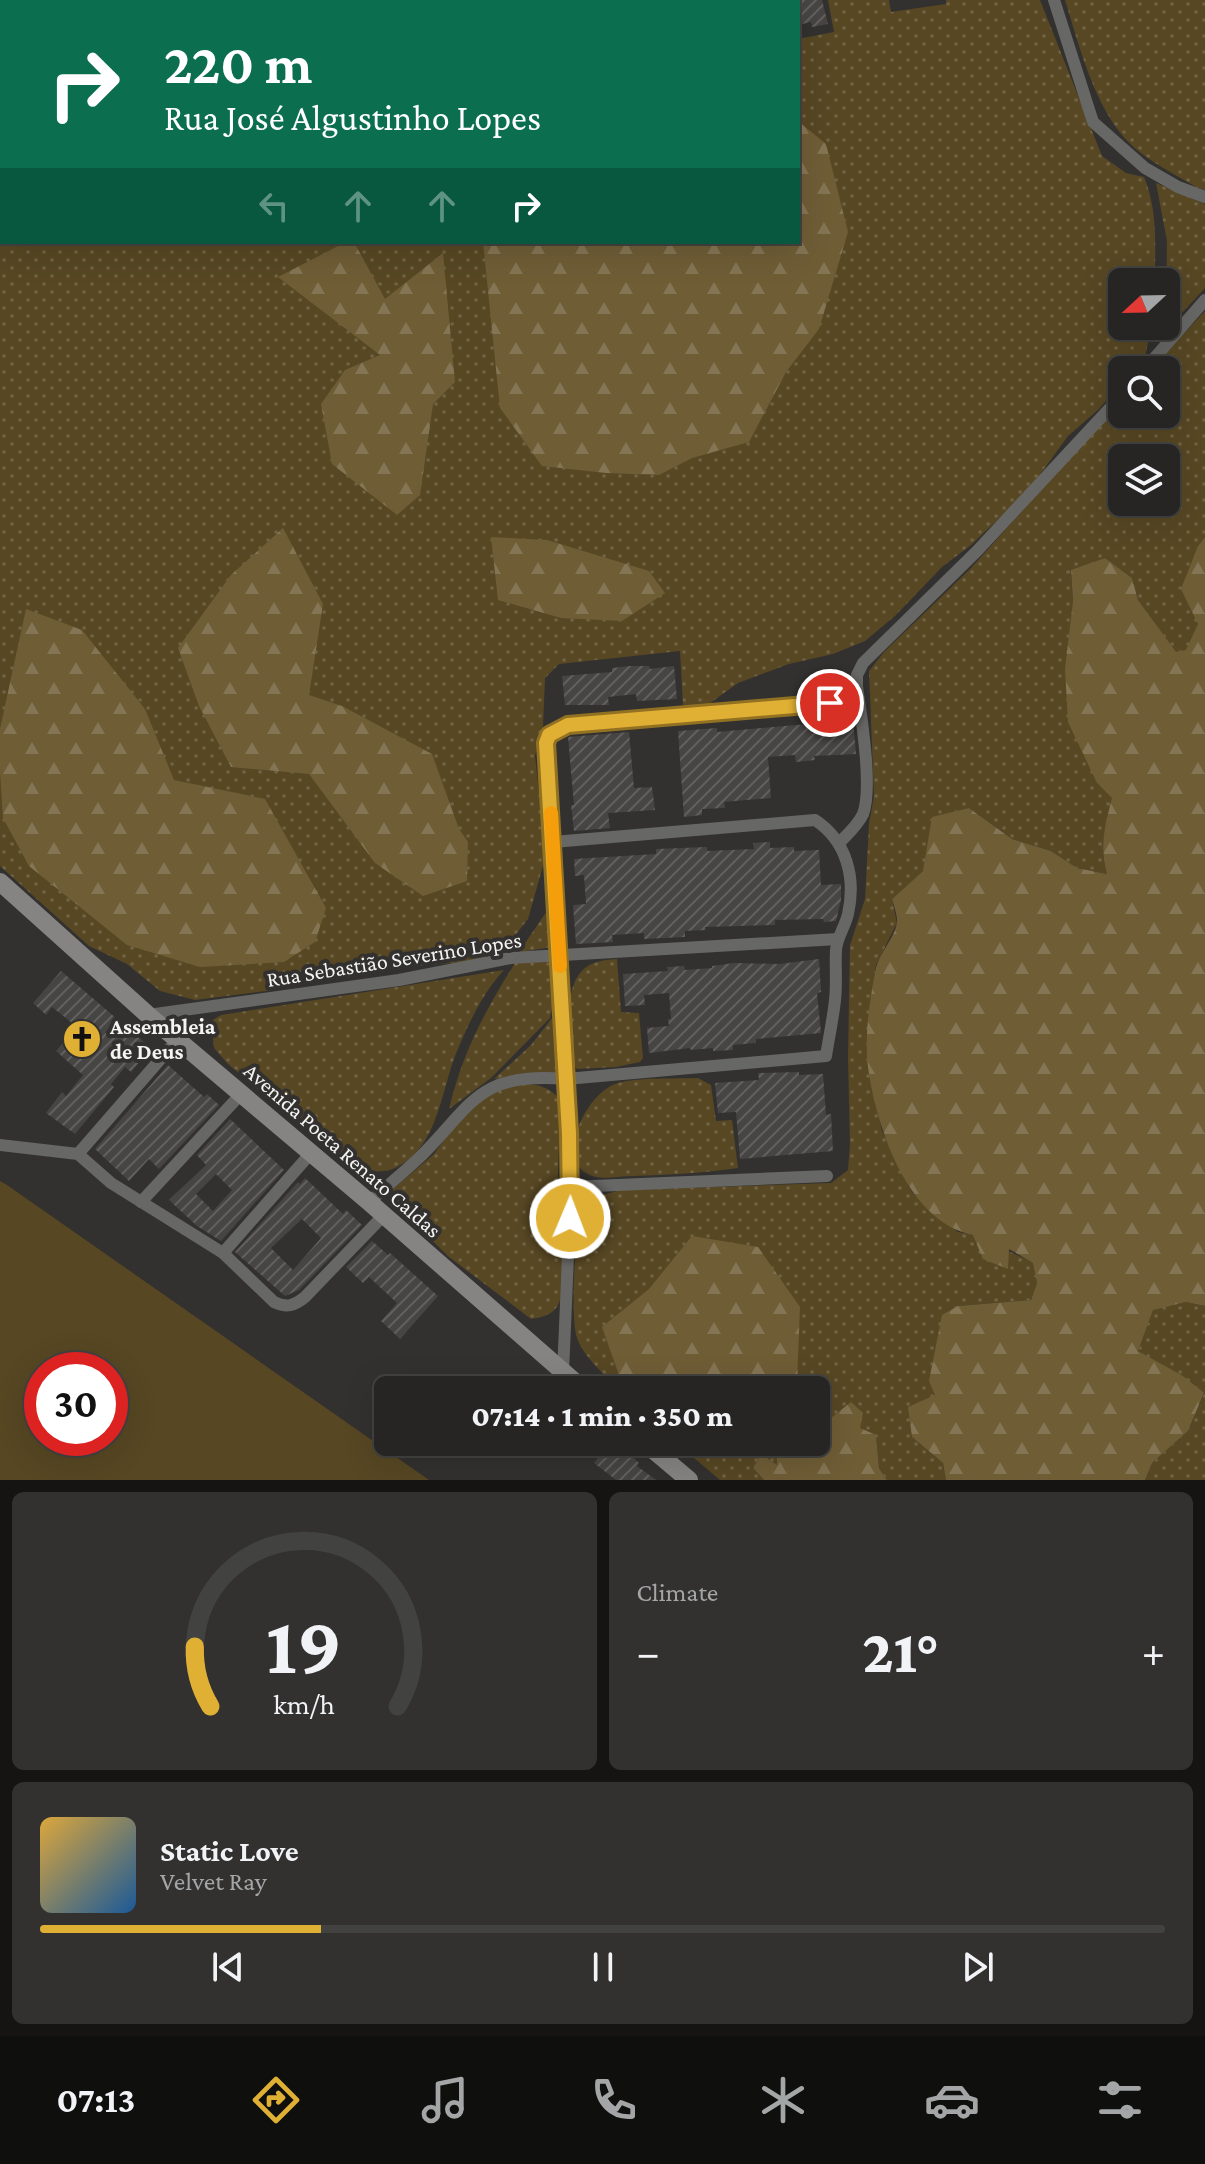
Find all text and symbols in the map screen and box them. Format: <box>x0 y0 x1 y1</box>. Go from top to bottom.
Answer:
icon: right <box>32 32 136 136</box>
text: 220 m <box>164 33 313 95</box>
text: Rua José Algustinho Lopes <box>164 98 541 138</box>
icon: left <box>252 184 296 228</box>
icon: ahead <box>336 184 380 228</box>
icon: ahead <box>420 184 464 228</box>
icon: right <box>504 184 548 228</box>
north arrow <box>1108 268 1180 340</box>
map controls <box>1108 268 1180 516</box>
button: search <box>1108 356 1180 428</box>
button: layers <box>1108 444 1180 516</box>
pin <box>796 669 864 737</box>
icon: arrive <box>808 681 852 725</box>
street label: Rua Sebastião Severino Lopes <box>265 927 523 992</box>
place label: Assembleia de Deus <box>109 1014 216 1064</box>
church icon: Assembleia de Deus <box>61 1018 103 1060</box>
street label: Avenida Poeta Renato Caldas <box>239 1058 446 1243</box>
position arrow <box>528 1176 612 1260</box>
speed limit sign: 30 <box>24 1352 128 1456</box>
text: 07:14 · 1 min · 350 m <box>471 1399 733 1432</box>
text: Climate <box>637 1578 718 1607</box>
text: 19 <box>266 1598 343 1691</box>
text: 21° <box>862 1618 939 1685</box>
text: − <box>637 1628 660 1676</box>
text: + <box>1142 1628 1165 1676</box>
text: km/h <box>273 1688 335 1720</box>
text: Static Love <box>160 1834 299 1867</box>
text: Velvet Ray <box>160 1867 267 1896</box>
icon: previous <box>206 1945 250 1989</box>
icon: pause <box>581 1945 625 1989</box>
icon: next <box>956 1945 1000 1989</box>
icon: directions <box>248 2072 304 2128</box>
icon: music <box>417 2072 473 2128</box>
icon: phone <box>586 2072 642 2128</box>
icon: climate <box>755 2072 811 2128</box>
icon: car <box>924 2072 980 2128</box>
icon: filters <box>1092 2072 1148 2128</box>
text: 07:13 <box>56 2080 135 2120</box>

